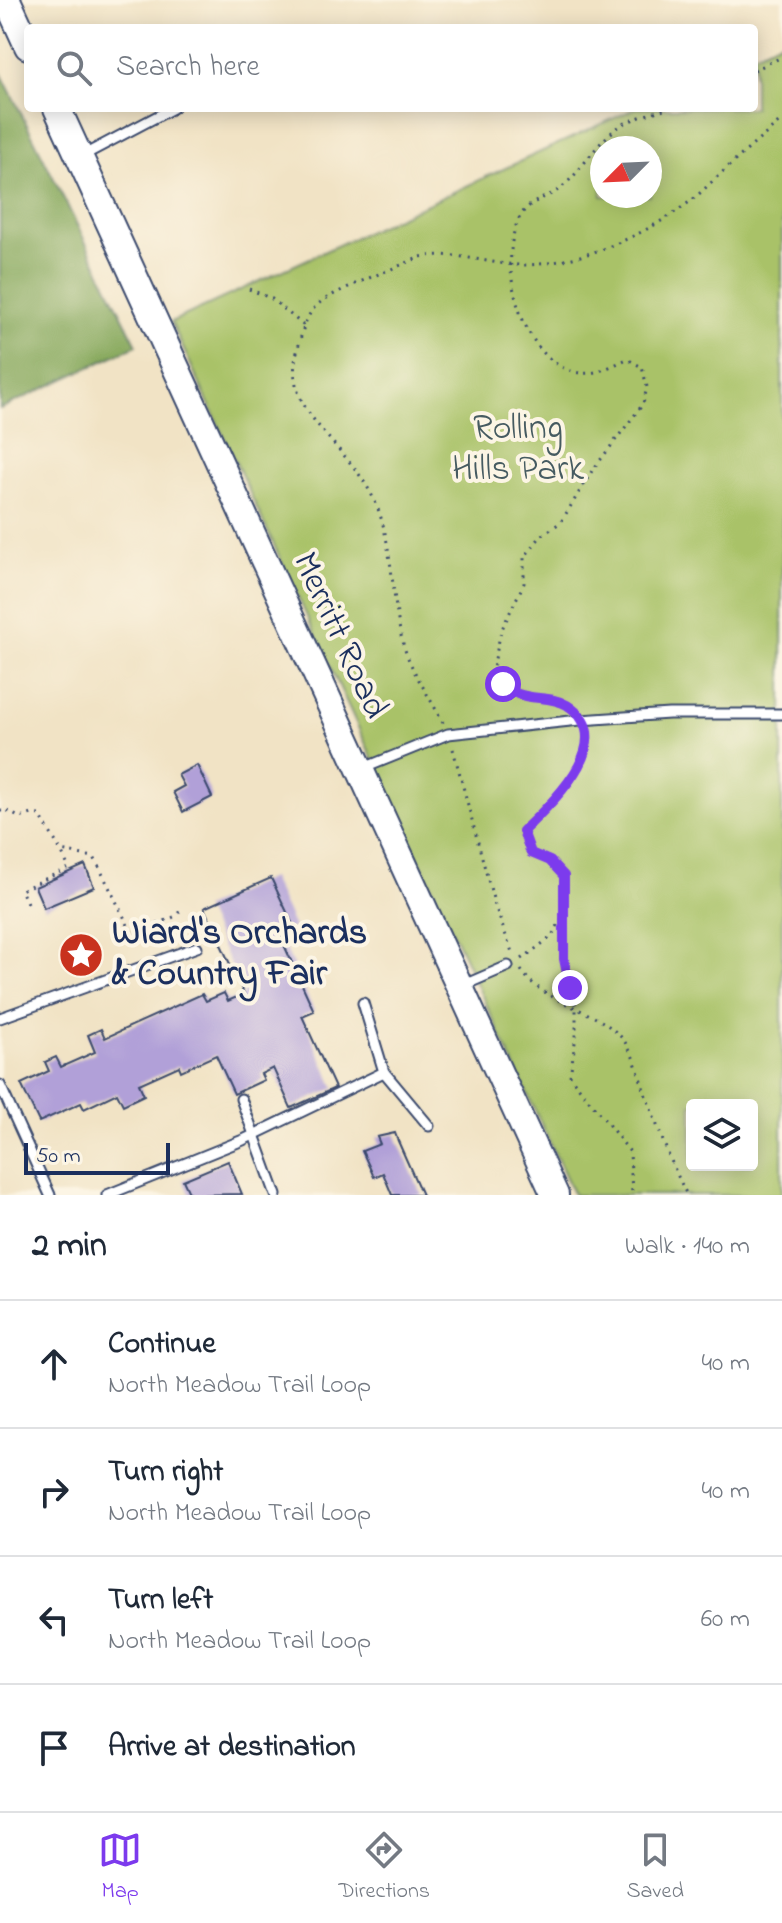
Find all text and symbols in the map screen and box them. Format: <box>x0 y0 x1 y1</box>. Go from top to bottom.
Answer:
search box <box>24 24 758 112</box>
icon: search <box>52 46 96 90</box>
text: Search here <box>116 46 260 90</box>
north arrow <box>590 136 662 208</box>
park label: Rolling Hills Park <box>452 403 584 497</box>
street label: Merritt Road <box>277 544 401 728</box>
route start <box>485 666 521 702</box>
place label: Wiard's Orchards & Country Fair <box>111 908 367 1002</box>
place icon: Wiard's Orchards & Country Fair <box>57 931 105 979</box>
route end <box>552 970 588 1006</box>
map controls <box>686 1099 758 1171</box>
button: layers <box>686 1099 758 1171</box>
scale bar <box>24 1139 170 1175</box>
text: 50 m <box>36 1141 81 1173</box>
text: 2 min <box>32 1222 107 1272</box>
text: Walk · 140 m <box>625 1228 750 1266</box>
text: Continue <box>108 1323 216 1367</box>
icon: ahead <box>32 1342 76 1386</box>
text: 40 m <box>701 1345 750 1383</box>
text: North Meadow Trail Loop <box>108 1367 371 1405</box>
text: Turn right <box>108 1451 223 1495</box>
icon: right <box>32 1470 76 1514</box>
text: 40 m <box>701 1473 750 1511</box>
text: North Meadow Trail Loop <box>108 1495 371 1533</box>
text: Turn left <box>108 1579 213 1623</box>
icon: left <box>32 1598 76 1642</box>
text: 60 m <box>701 1601 750 1639</box>
text: North Meadow Trail Loop <box>108 1623 371 1661</box>
icon: arrive <box>32 1726 76 1770</box>
text: Arrive at destination <box>108 1726 356 1770</box>
tab: Map <box>98 1828 142 1908</box>
tab: Directions <box>339 1828 430 1908</box>
tab: Saved <box>626 1828 684 1908</box>

